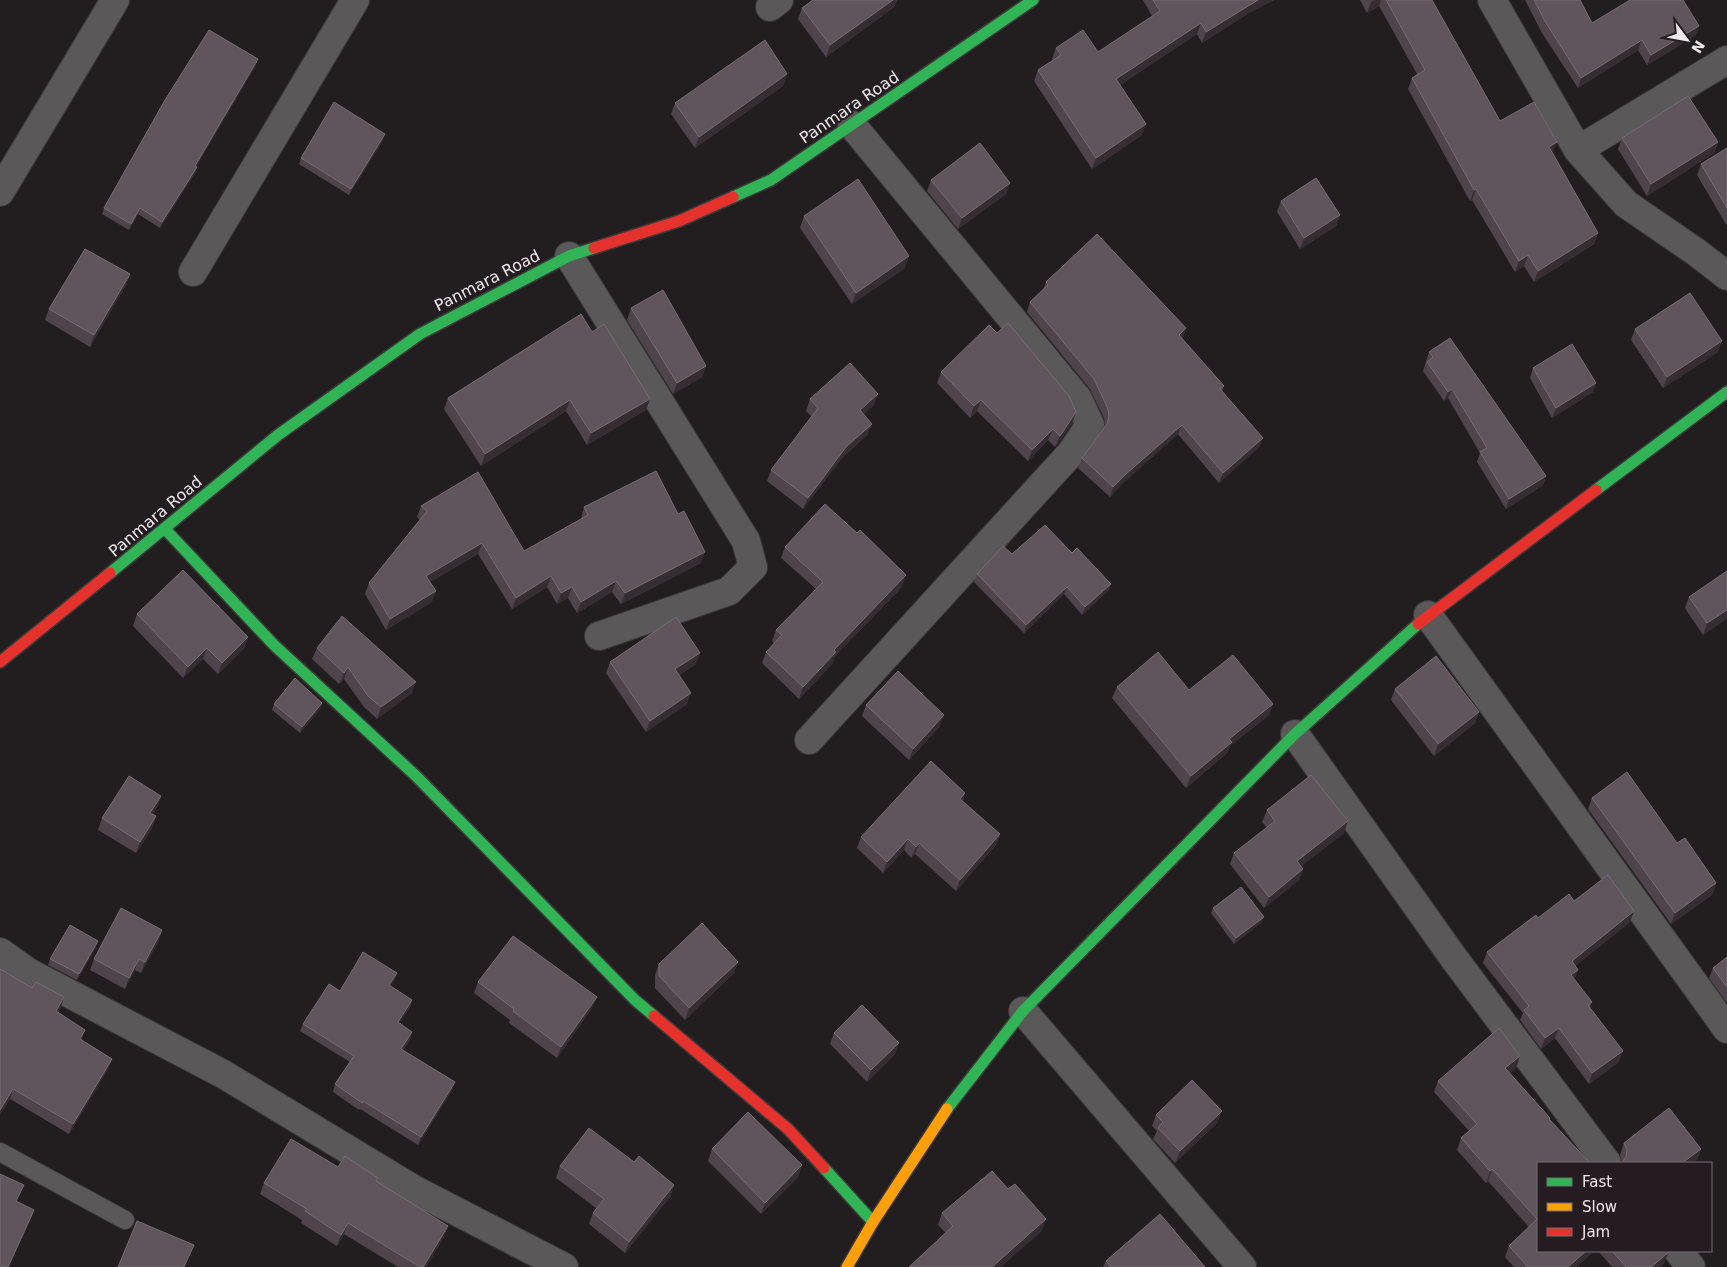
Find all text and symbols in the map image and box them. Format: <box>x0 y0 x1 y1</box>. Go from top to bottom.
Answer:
north arrow <box>1662 15 1712 65</box>
text: N <box>1688 38 1708 56</box>
street label: Panmara Road <box>796 67 903 148</box>
street label: Panmara Road <box>431 246 543 315</box>
street label: Panmara Road <box>105 472 206 561</box>
legend <box>1537 1162 1712 1252</box>
text: Fast <box>1582 1173 1612 1191</box>
text: Slow <box>1582 1198 1617 1216</box>
text: Jam <box>1581 1223 1610 1241</box>

